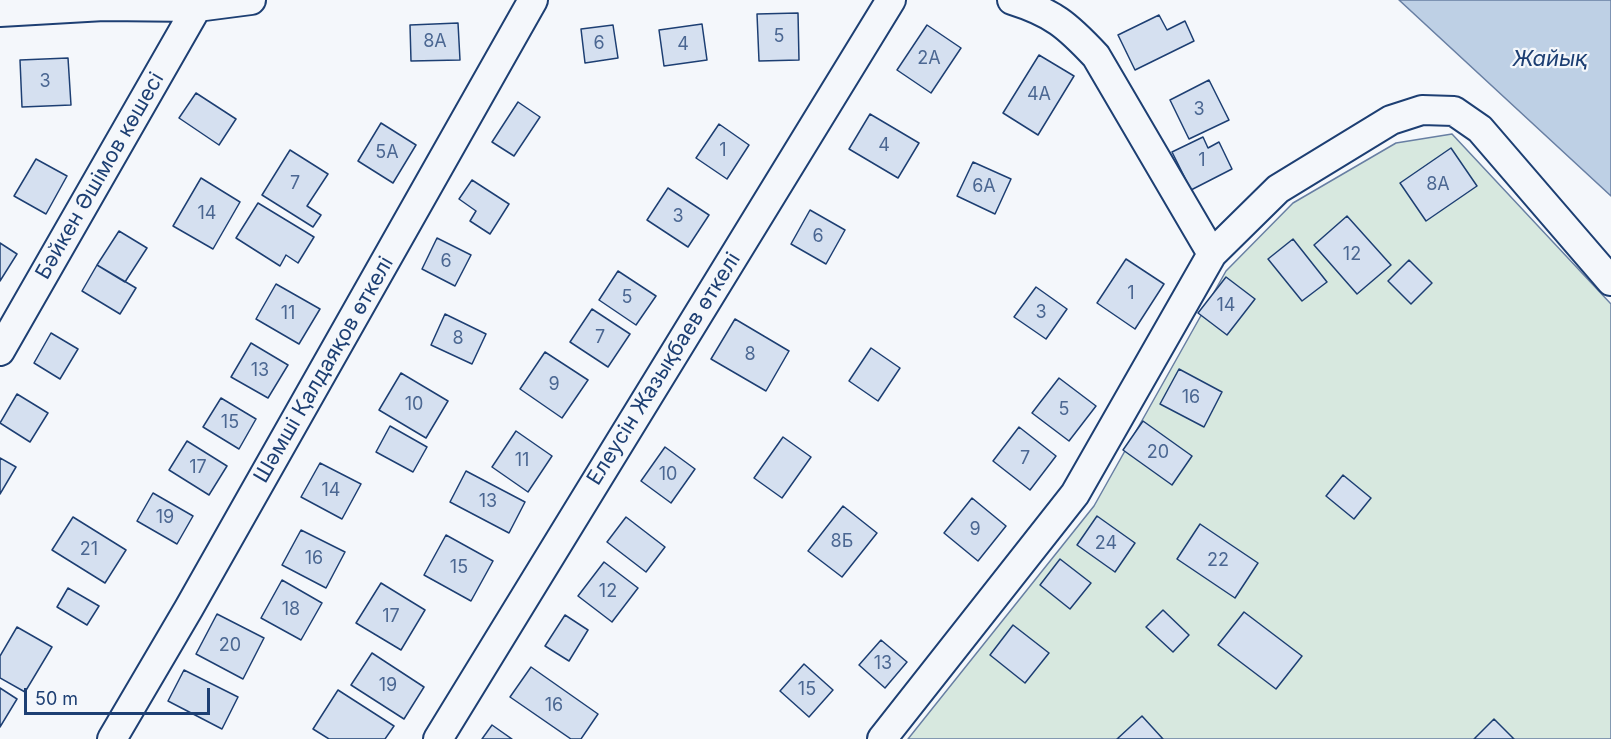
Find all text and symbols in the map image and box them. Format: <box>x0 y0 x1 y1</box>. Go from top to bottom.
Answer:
house number: 5 <box>774 26 784 48</box>
house number: 8А <box>423 31 447 53</box>
house number: 6 <box>593 33 605 55</box>
house number: 4 <box>677 34 689 56</box>
water label: Жайық <box>1513 46 1587 72</box>
house number: 2А <box>917 48 941 70</box>
street label: Бәйкен Әшімов көшесі <box>31 68 169 284</box>
house number: 3 <box>39 71 51 93</box>
house number: 4А <box>1027 84 1051 106</box>
house number: 3 <box>1193 99 1205 121</box>
house number: 4 <box>878 135 890 157</box>
house number: 1 <box>719 140 727 162</box>
house number: 5А <box>375 142 399 164</box>
house number: 1 <box>1198 150 1206 172</box>
house number: 7 <box>290 173 300 195</box>
house number: 8А <box>1426 174 1450 196</box>
house number: 6А <box>972 176 996 198</box>
house number: 14 <box>198 203 216 225</box>
house number: 3 <box>672 206 684 228</box>
house number: 6 <box>812 226 824 248</box>
house number: 12 <box>1343 244 1361 266</box>
street label: Елеусін Жазықбаев өткелі <box>582 248 746 490</box>
house number: 6 <box>440 251 452 273</box>
street label: Шәмші Қалдаяқов өткелі <box>249 253 399 487</box>
house number: 1 <box>1127 283 1135 305</box>
house number: 5 <box>622 287 632 309</box>
house number: 14 <box>1217 295 1235 317</box>
house number: 3 <box>1035 302 1047 324</box>
house number: 11 <box>281 303 295 325</box>
house number: 7 <box>595 327 605 349</box>
house number: 8 <box>452 328 464 350</box>
house number: 8 <box>744 344 756 366</box>
house number: 13 <box>251 360 269 382</box>
house number: 9 <box>548 374 560 396</box>
house number: 16 <box>1182 387 1200 409</box>
house number: 10 <box>405 394 423 416</box>
house number: 5 <box>1059 399 1069 421</box>
house number: 15 <box>221 412 239 434</box>
house number: 20 <box>1147 442 1169 464</box>
house number: 7 <box>1020 448 1030 470</box>
house number: 11 <box>515 450 529 472</box>
house number: 17 <box>189 457 207 479</box>
house number: 10 <box>659 464 677 486</box>
house number: 14 <box>322 480 340 502</box>
house number: 13 <box>479 491 497 513</box>
house number: 19 <box>156 507 174 529</box>
house number: 9 <box>969 519 981 541</box>
house number: 8Б <box>831 531 853 553</box>
house number: 24 <box>1095 533 1117 555</box>
house number: 21 <box>80 539 98 561</box>
house number: 16 <box>305 548 323 570</box>
house number: 22 <box>1207 550 1229 572</box>
house number: 15 <box>450 557 468 579</box>
house number: 12 <box>599 581 617 603</box>
house number: 18 <box>282 599 300 621</box>
house number: 17 <box>382 606 400 628</box>
house number: 20 <box>219 635 241 657</box>
house number: 13 <box>874 653 892 675</box>
house number: 19 <box>379 675 397 697</box>
scale bar <box>27 676 213 714</box>
house number: 15 <box>798 679 816 701</box>
text: 50 m <box>35 688 78 709</box>
house number: 16 <box>545 695 563 717</box>

